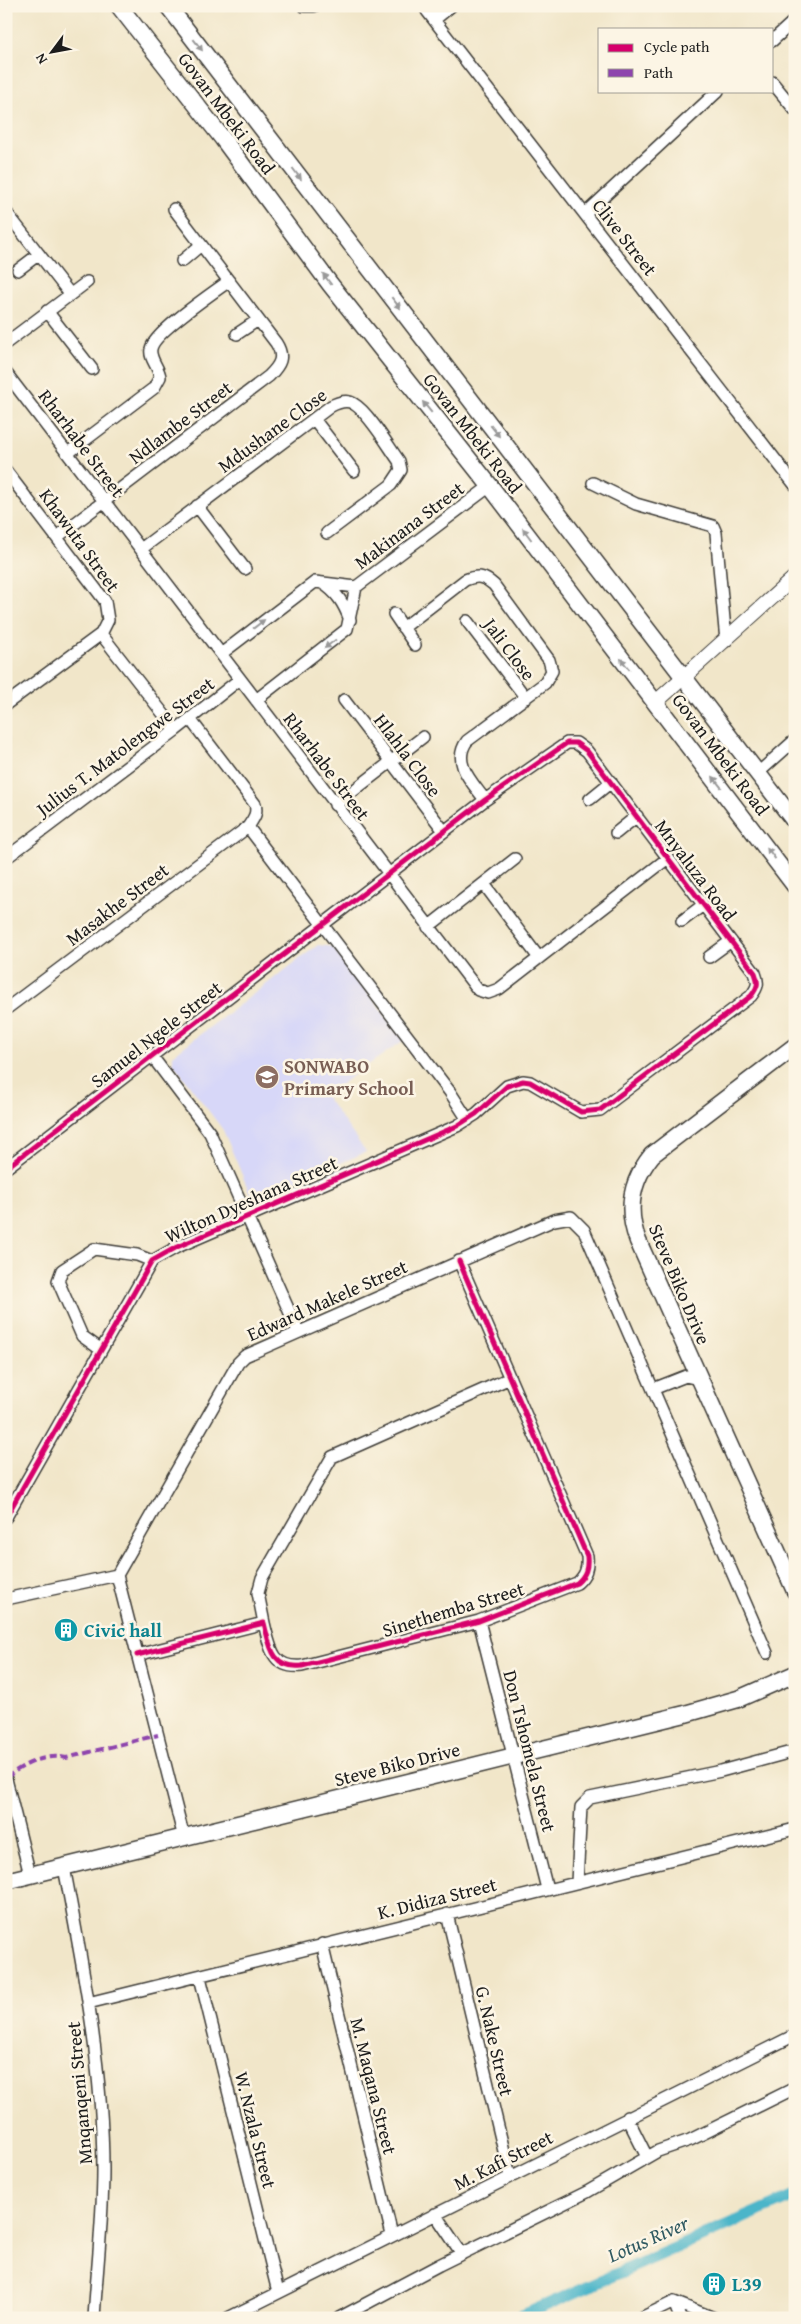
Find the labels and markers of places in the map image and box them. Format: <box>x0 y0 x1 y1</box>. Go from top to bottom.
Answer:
place label: SONWABO Primary School <box>284 1052 414 1102</box>
school or university icon: SONWABO Primary School <box>254 1064 280 1090</box>
place label: Civic hall <box>84 1616 162 1644</box>
building icon: Civic hall <box>53 1617 79 1643</box>
place label: L39 <box>732 2270 762 2298</box>
building icon: L39 <box>701 2271 727 2297</box>

